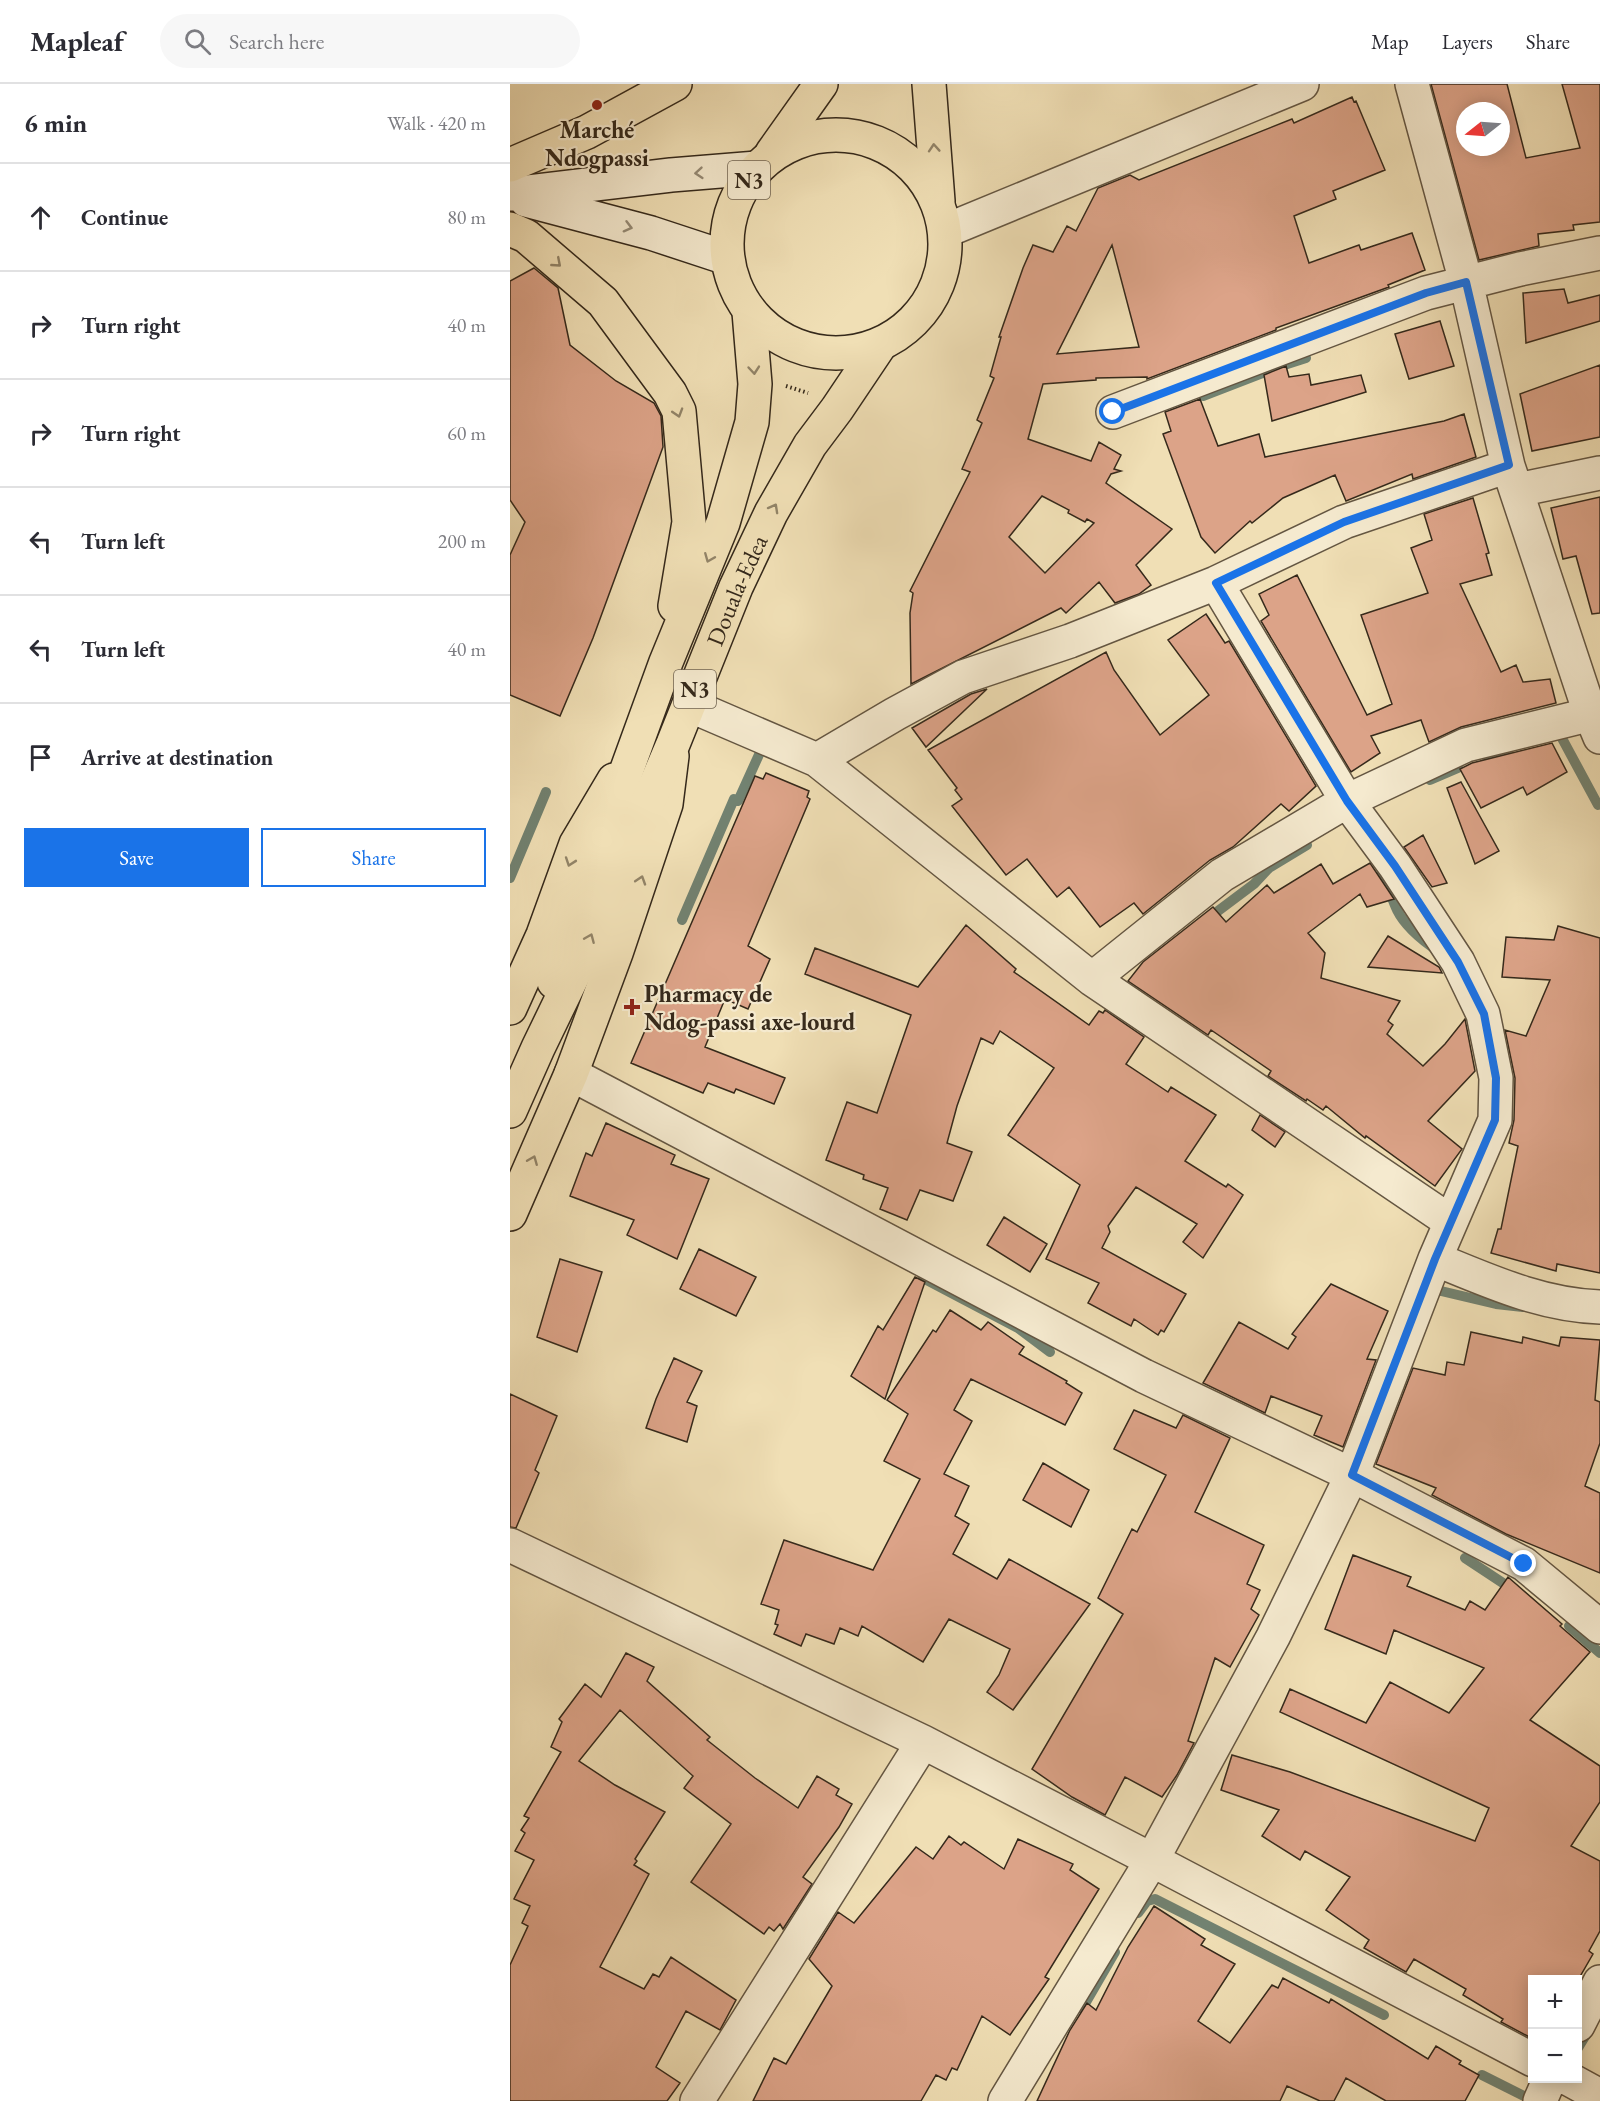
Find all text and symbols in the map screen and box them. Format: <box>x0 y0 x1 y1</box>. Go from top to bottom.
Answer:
search box <box>160 14 580 68</box>
text: Mapleaf <box>30 23 124 59</box>
icon: search <box>181 25 214 58</box>
text: Search here <box>229 27 324 56</box>
text: Map <box>1371 28 1409 55</box>
text: Layers <box>1442 28 1493 55</box>
text: Share <box>1526 28 1570 55</box>
marker: Marché Ndogpassi <box>590 98 604 112</box>
north arrow <box>1456 102 1510 156</box>
text: 6 min <box>24 106 87 140</box>
text: Walk · 420 m <box>387 110 486 136</box>
place label: Marché Ndogpassi <box>545 114 649 174</box>
one-way arrow <box>928 143 941 152</box>
road number: N3 <box>728 161 770 199</box>
one-way arrow <box>694 166 703 179</box>
icon: ahead <box>24 201 57 234</box>
text: Continue <box>81 203 168 232</box>
text: 80 m <box>447 204 486 230</box>
one-way arrow <box>622 219 632 232</box>
one-way arrow <box>550 256 561 267</box>
icon: right <box>24 309 57 342</box>
text: Turn right <box>81 311 180 340</box>
text: 40 m <box>447 312 486 338</box>
one-way arrow <box>747 366 760 375</box>
route start <box>1099 398 1125 424</box>
one-way arrow <box>671 407 683 418</box>
icon: right <box>24 417 57 450</box>
text: Turn right <box>81 419 180 448</box>
text: 60 m <box>447 420 486 446</box>
one-way arrow <box>767 504 778 514</box>
icon: left <box>24 525 57 558</box>
text: Turn left <box>81 527 165 556</box>
text: 200 m <box>438 528 486 554</box>
street label: Douala-Edea <box>699 529 774 650</box>
one-way arrow <box>704 552 716 563</box>
icon: left <box>24 633 57 666</box>
text: Turn left <box>81 635 165 664</box>
text: 40 m <box>447 636 486 662</box>
road number: N3 <box>674 670 716 708</box>
icon: arrive <box>24 741 57 774</box>
text: Arrive at destination <box>81 743 273 772</box>
button: Save <box>24 828 249 887</box>
button: Share <box>261 828 486 887</box>
one-way arrow <box>565 856 578 866</box>
one-way arrow <box>634 875 646 886</box>
one-way arrow <box>583 933 595 944</box>
place label: Pharmacy de Ndog-passi axe-lourd <box>644 978 856 1038</box>
marker: Pharmacy de Ndog-passi axe-lourd <box>625 1000 639 1014</box>
one-way arrow <box>526 1155 538 1166</box>
route end <box>1510 1550 1536 1576</box>
map controls <box>1528 1975 1582 2083</box>
button: + <box>1528 1975 1582 2029</box>
button: − <box>1528 2029 1582 2083</box>

